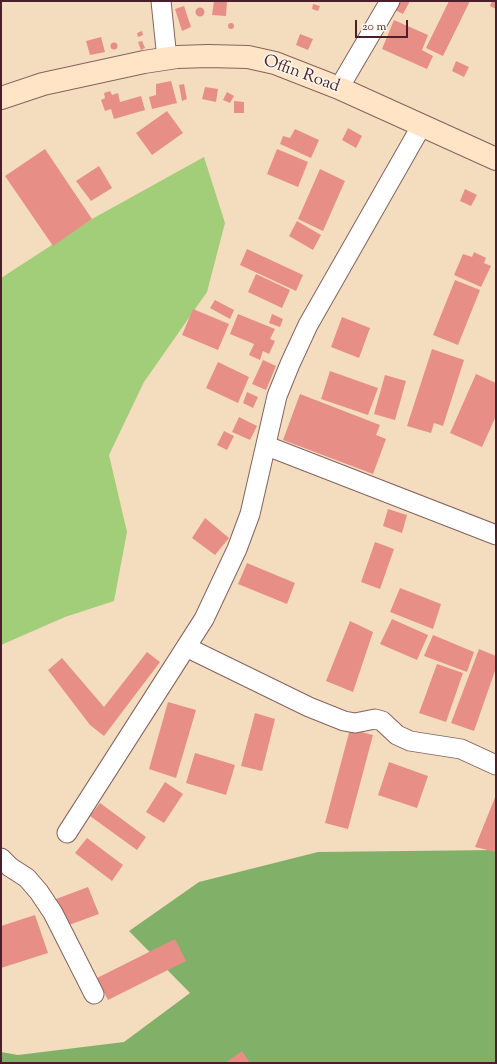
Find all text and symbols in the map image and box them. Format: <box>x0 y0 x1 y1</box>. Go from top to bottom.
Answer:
scale bar <box>357 12 410 38</box>
text: 20 m <box>362 18 386 36</box>
street label: Offin Road <box>260 52 342 98</box>

